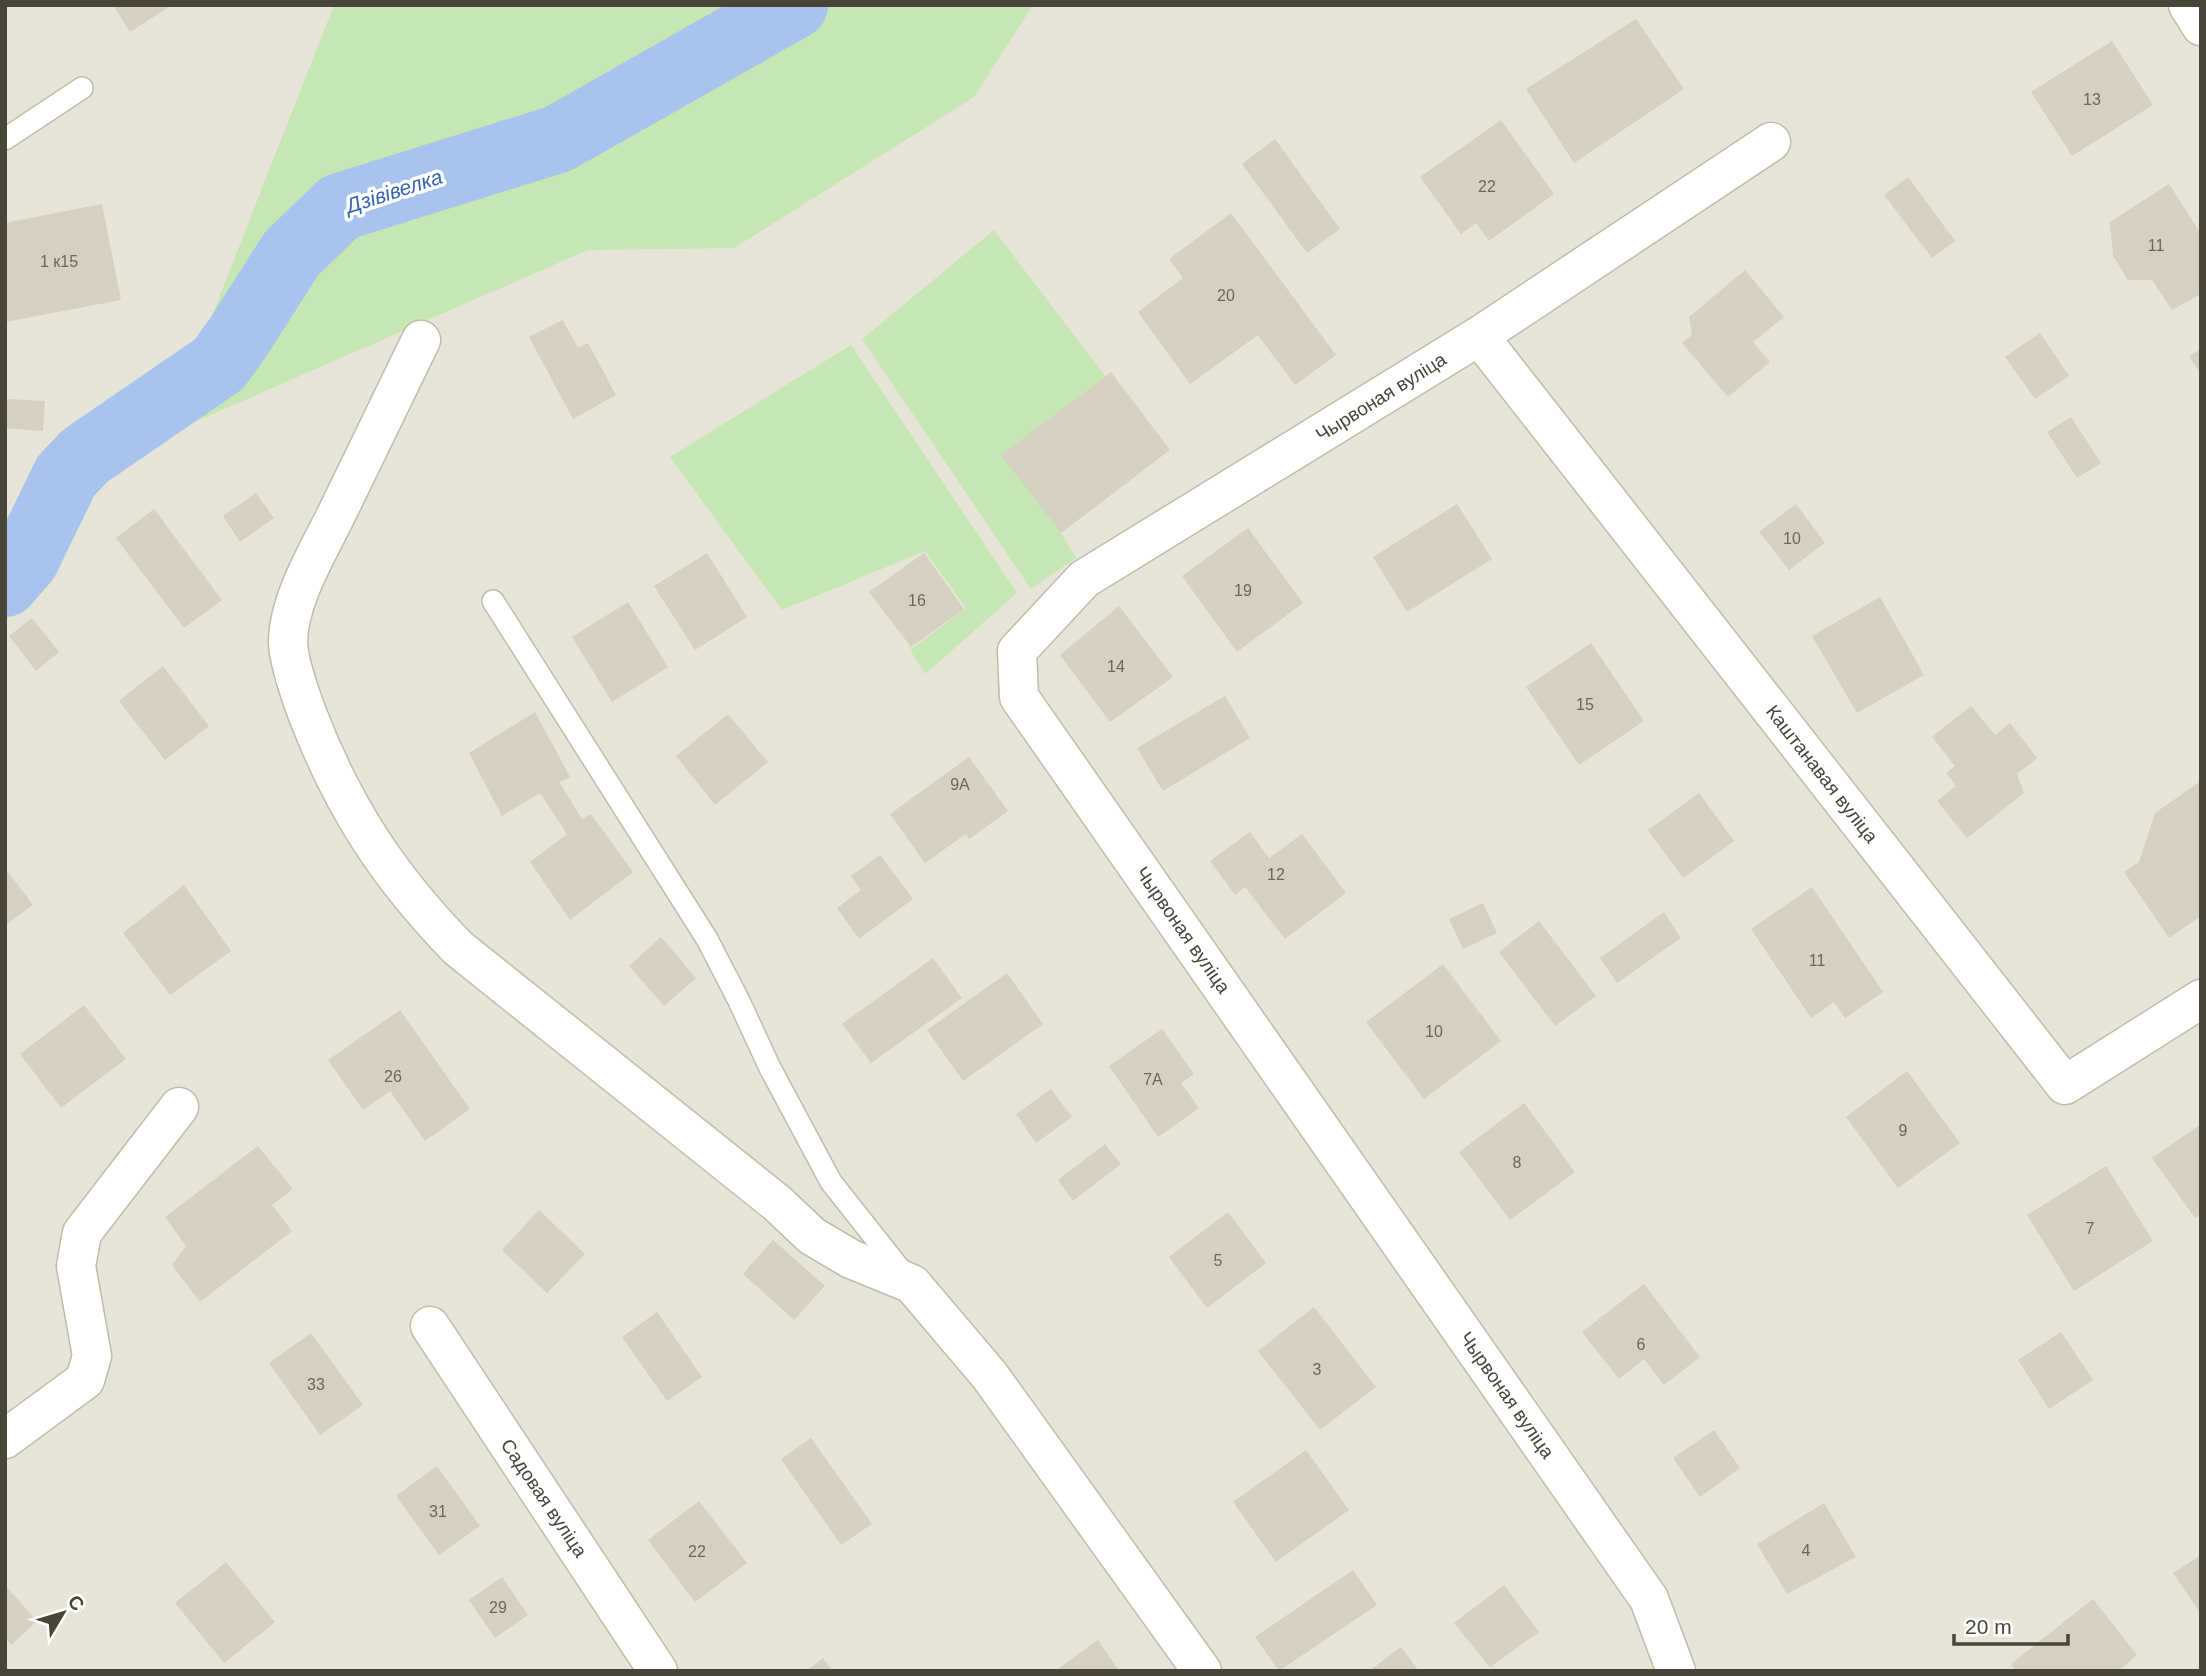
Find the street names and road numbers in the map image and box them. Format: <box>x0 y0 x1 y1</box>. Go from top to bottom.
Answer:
street label: Чырвоная вуліца <box>1312 348 1450 446</box>
street label: Каштанавая вуліца <box>1762 701 1882 847</box>
street label: Чырвоная вуліца <box>1132 863 1235 998</box>
street label: Чырвоная вуліца <box>1456 1328 1559 1463</box>
street label: Садовая вуліца <box>497 1435 591 1561</box>

